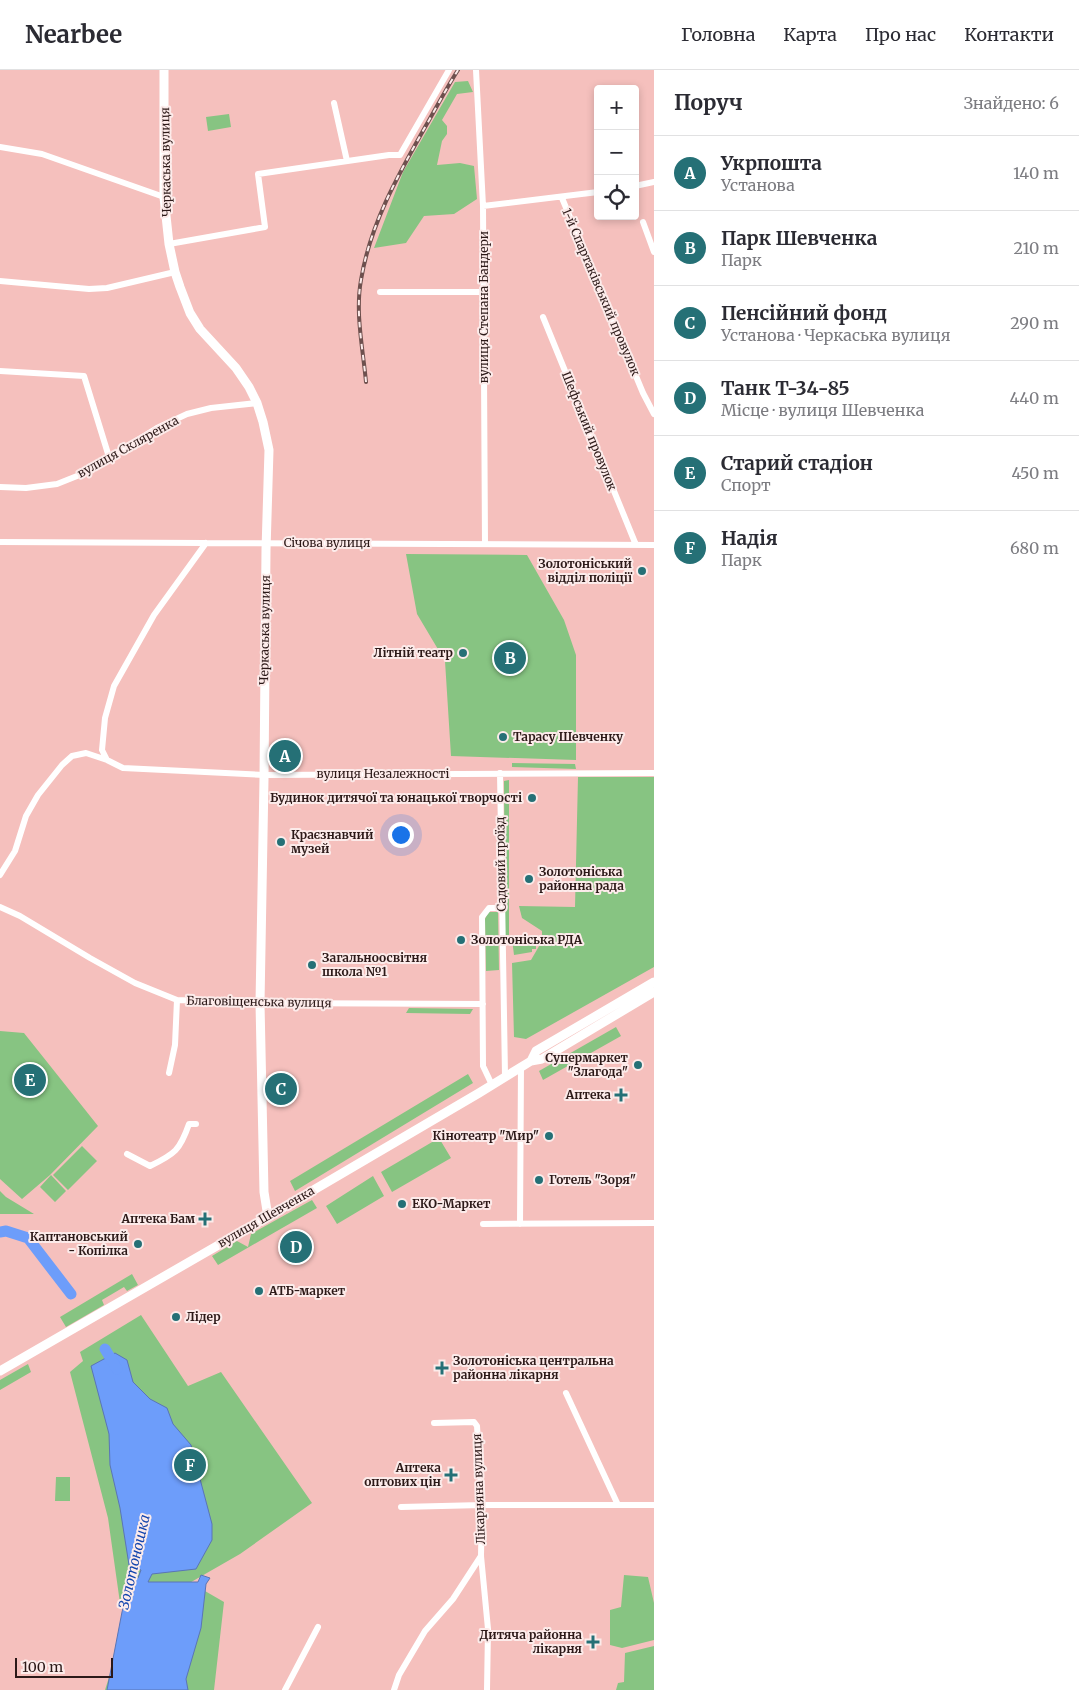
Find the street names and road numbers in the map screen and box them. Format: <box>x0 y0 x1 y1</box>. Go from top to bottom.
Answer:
street label: Черкаська вулиця <box>157 107 174 217</box>
street label: 1-й Спартаківський провулок <box>559 206 644 378</box>
street label: вулиця Степана Бандери <box>476 231 491 383</box>
street label: Шефський провулок <box>559 369 620 493</box>
street label: вулиця Скляренка <box>75 412 181 481</box>
street label: Січова вулиця <box>284 535 370 550</box>
street label: Черкаська вулиця <box>256 575 273 685</box>
street label: вулиця Незалежності <box>317 766 450 781</box>
street label: Садовий проїзд <box>492 816 509 912</box>
street label: Благовіщенська вулиця <box>186 993 332 1010</box>
street label: вулиця Шевченка <box>215 1182 317 1250</box>
street label: Лікарняна вулиця <box>469 1433 488 1545</box>

